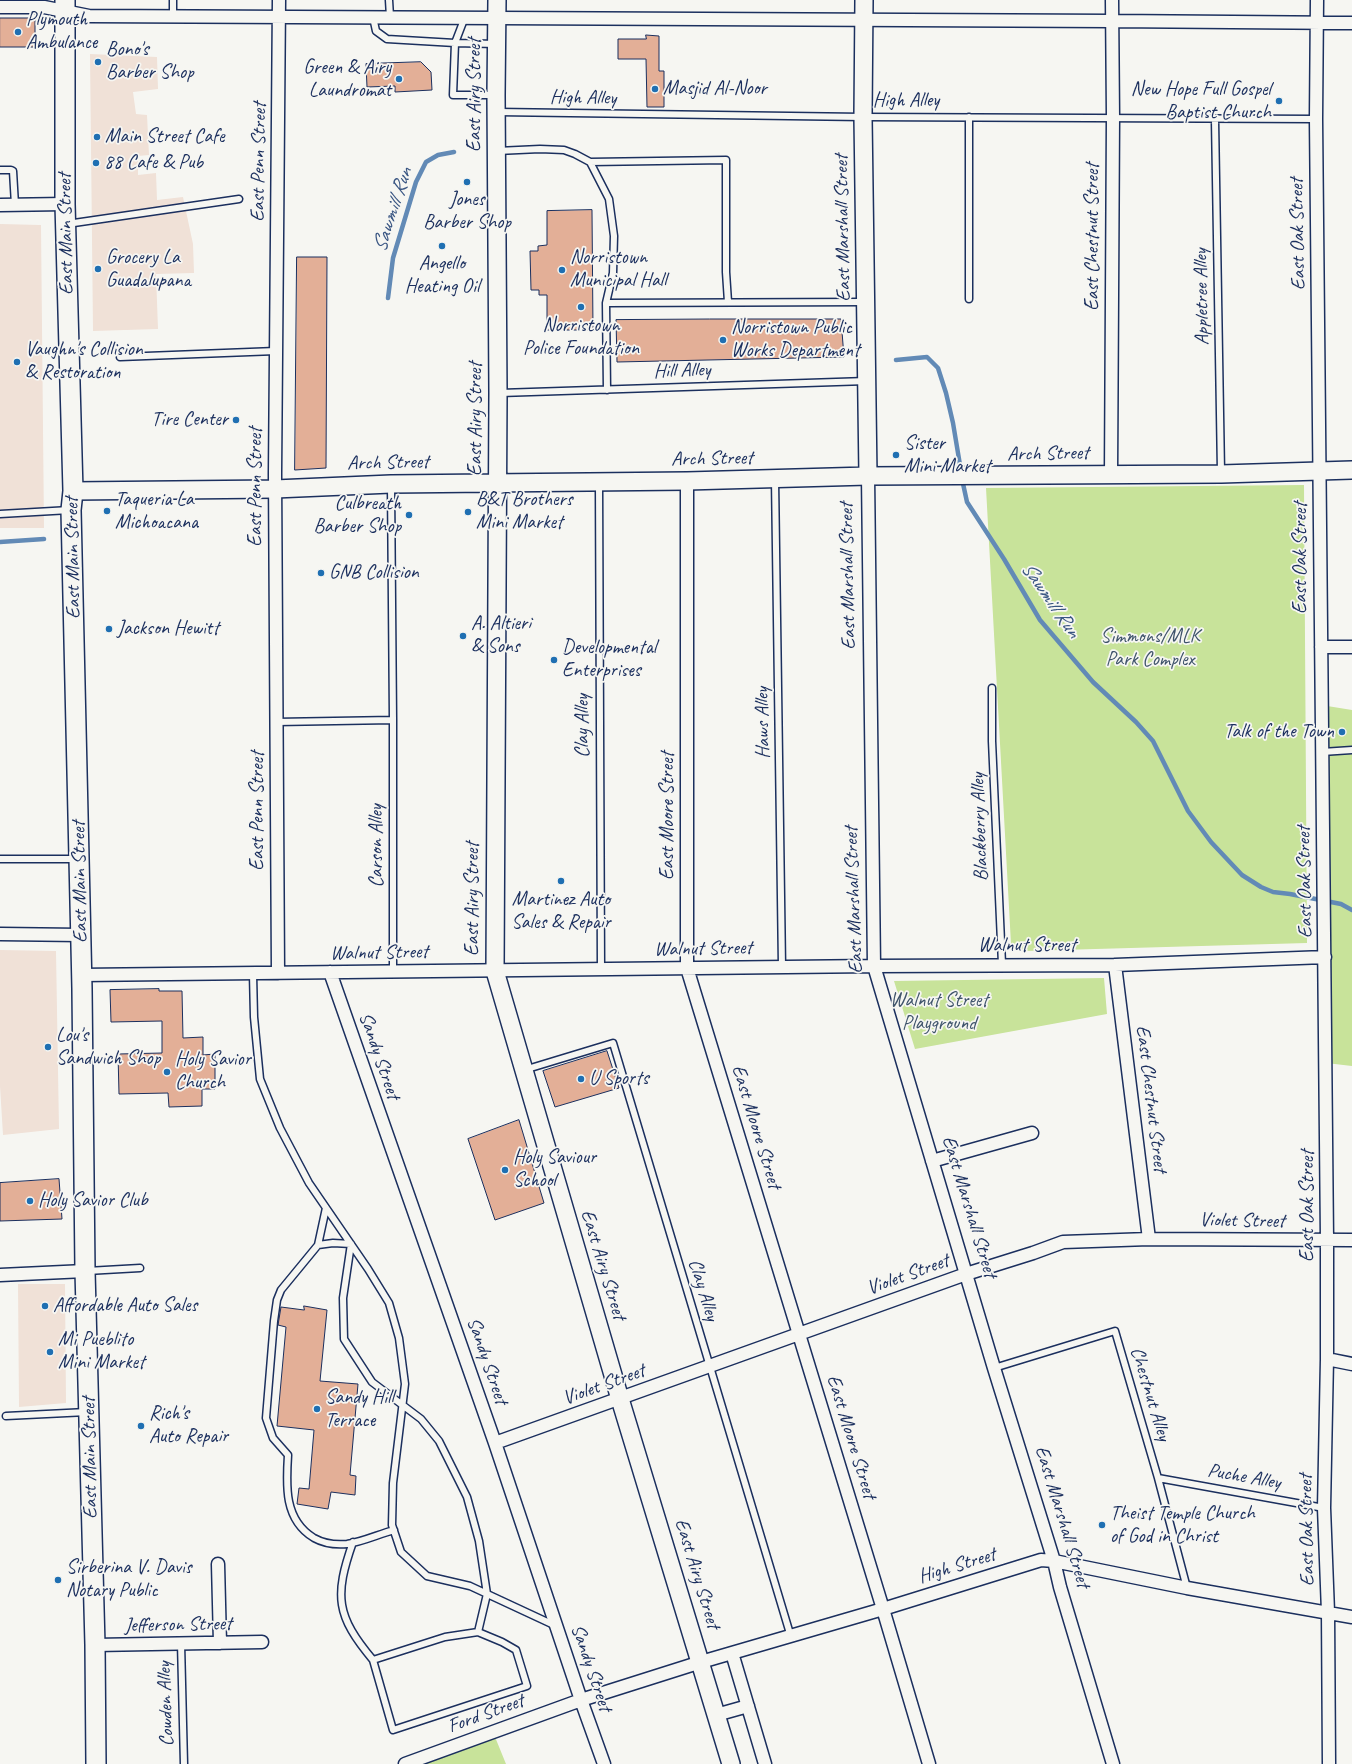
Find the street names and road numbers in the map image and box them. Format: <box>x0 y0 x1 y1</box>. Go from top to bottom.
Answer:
street label: East Airy Street <box>463 38 487 152</box>
street label: High Alley <box>550 85 616 111</box>
street label: High Alley <box>873 89 939 113</box>
street label: East Penn Street <box>246 102 272 222</box>
street label: East Marshall Street <box>830 154 856 302</box>
street label: East Chestnut Street <box>1081 163 1105 311</box>
street label: East Main Street <box>53 173 79 295</box>
street label: East Oak Street <box>1285 178 1311 290</box>
street label: Appletree Alley <box>1189 248 1215 346</box>
street label: Hill Alley <box>653 358 711 384</box>
street label: East Airy Street <box>464 362 488 476</box>
street label: East Penn Street <box>244 427 268 547</box>
street label: Arch Street <box>1007 441 1089 467</box>
street label: Arch Street <box>671 446 753 472</box>
street label: Arch Street <box>347 450 429 476</box>
street label: East Main Street <box>60 497 86 619</box>
street label: East Marshall Street <box>835 502 861 650</box>
street label: East Oak Street <box>1289 502 1313 614</box>
street label: Haws Alley <box>750 687 776 759</box>
street label: Clay Alley <box>571 694 595 758</box>
street label: East Penn Street <box>246 751 270 871</box>
street label: East Moore Street <box>656 752 680 880</box>
street label: Blackberry Alley <box>966 772 994 882</box>
street label: Carson Alley <box>365 804 389 888</box>
street label: East Main Street <box>67 821 93 943</box>
street label: East Marshall Street <box>839 826 869 974</box>
street label: East Oak Street <box>1292 826 1318 938</box>
street label: East Airy Street <box>461 842 485 956</box>
street label: Walnut Street <box>978 934 1076 958</box>
street label: Walnut Street <box>654 936 752 962</box>
street label: Walnut Street <box>330 940 428 966</box>
street label: Sandy Street <box>353 1009 405 1103</box>
street label: East Chestnut Street <box>1130 1024 1172 1174</box>
street label: East Moore Street <box>726 1062 786 1192</box>
street label: East Marshall Street <box>936 1133 1002 1281</box>
street label: East Oak Street <box>1296 1150 1320 1262</box>
street label: East Airy Street <box>575 1207 631 1323</box>
street label: Violet Street <box>1199 1208 1285 1234</box>
street label: Violet Street <box>864 1249 952 1301</box>
street label: Clay Alley <box>682 1256 724 1324</box>
street label: Sandy Street <box>461 1314 513 1408</box>
street label: Chestnut Alley <box>1124 1344 1176 1444</box>
street label: Violet Street <box>560 1359 648 1411</box>
street label: East Moore Street <box>821 1372 881 1502</box>
street label: East Main Street <box>77 1397 103 1519</box>
street label: East Marshall Street <box>1029 1443 1095 1591</box>
street label: Puche Alley <box>1206 1459 1282 1495</box>
street label: East Oak Street <box>1294 1474 1320 1586</box>
street label: East Airy Street <box>669 1516 725 1632</box>
street label: High Street <box>915 1543 999 1589</box>
street label: Jefferson Street <box>124 1612 232 1638</box>
street label: Sandy Street <box>565 1621 617 1715</box>
street label: Cowden Alley <box>153 1661 179 1747</box>
street label: Ford Street <box>445 1689 527 1739</box>

